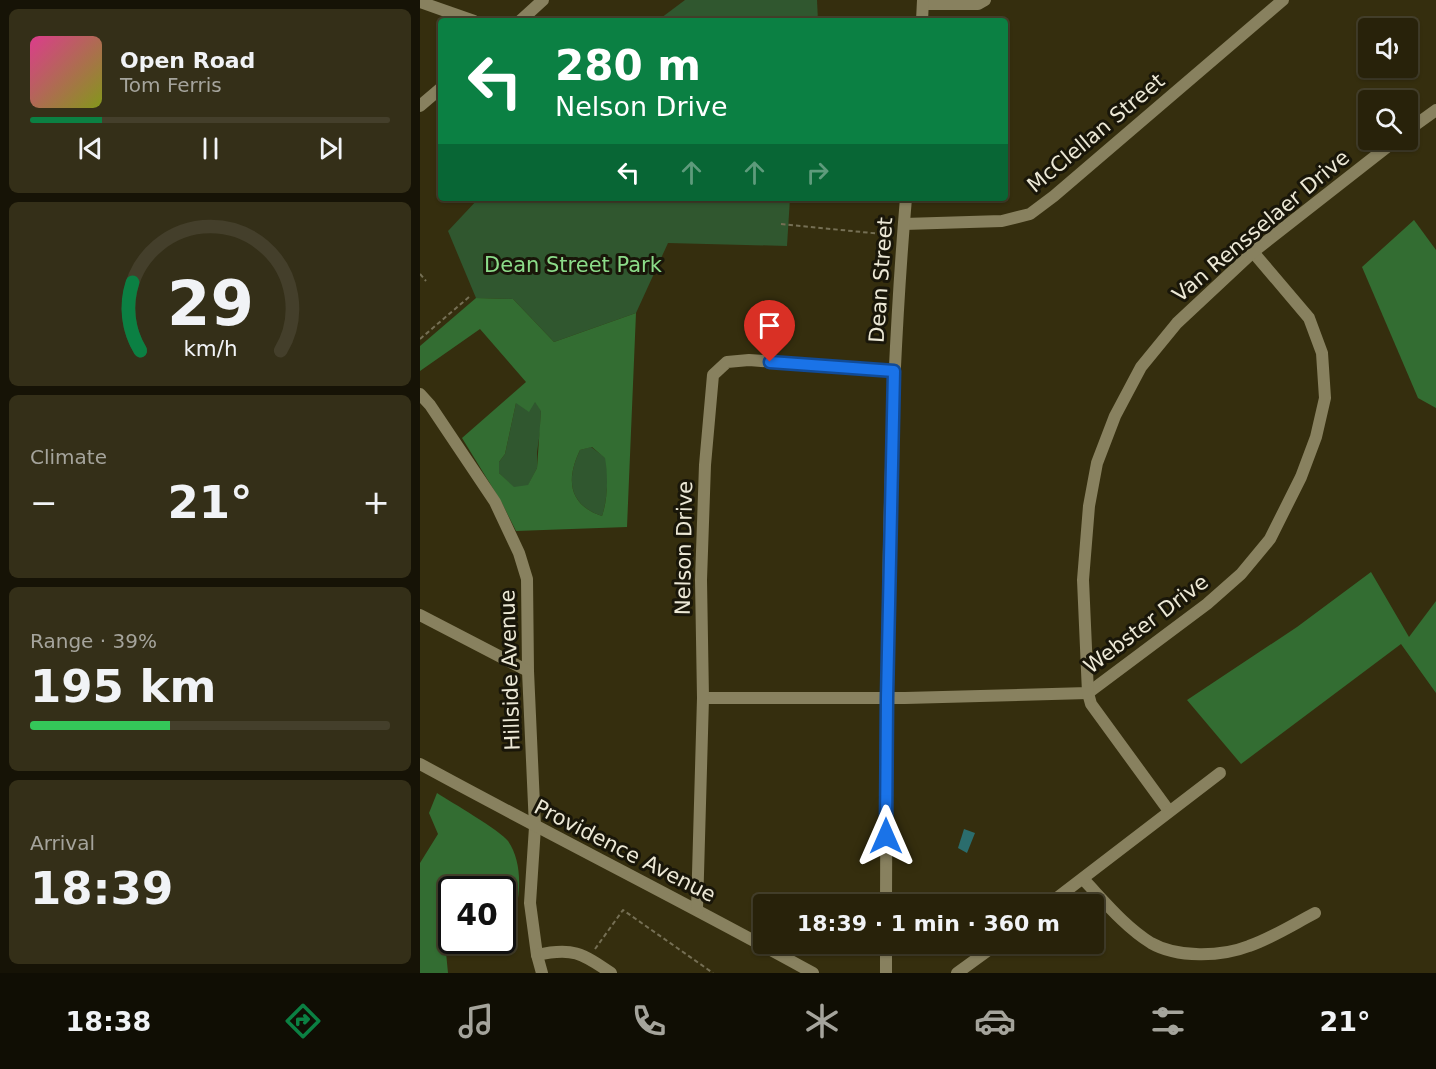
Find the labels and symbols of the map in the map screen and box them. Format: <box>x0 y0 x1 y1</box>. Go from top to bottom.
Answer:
street label: McClellan Street <box>1023 69 1169 197</box>
street label: Van Rensselaer Drive <box>1168 145 1354 307</box>
street label: Dean Street <box>865 216 897 344</box>
park label: Dean Street Park <box>484 253 663 277</box>
pin <box>744 300 795 362</box>
street label: Nelson Drive <box>671 481 697 615</box>
street label: Webster Drive <box>1079 570 1213 678</box>
street label: Hillside Avenue <box>495 589 525 751</box>
street label: Providence Avenue <box>530 795 720 907</box>
position arrow <box>854 804 918 868</box>
speed limit sign: 40 <box>438 876 516 954</box>

